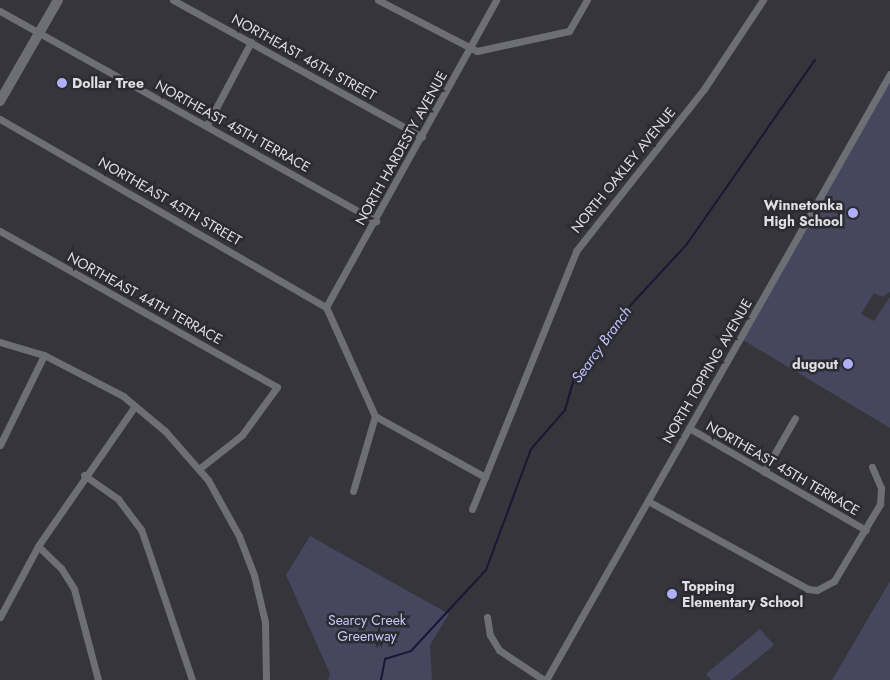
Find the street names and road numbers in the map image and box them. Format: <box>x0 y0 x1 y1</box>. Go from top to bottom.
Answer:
street label: NORTHEAST 46TH STREET <box>229 10 379 104</box>
street label: NORTH HARDESTY AVENUE <box>352 68 450 228</box>
street label: NORTHEAST 45TH TERRACE <box>153 76 313 176</box>
street label: NORTH OAKLEY AVENUE <box>567 104 679 236</box>
street label: NORTHEAST 45TH STREET <box>96 153 244 249</box>
street label: NORTHEAST 44TH TERRACE <box>65 248 225 348</box>
street label: NORTH TOPPING AVENUE <box>659 296 755 446</box>
street label: NORTHEAST 45TH TERRACE <box>703 417 863 519</box>

